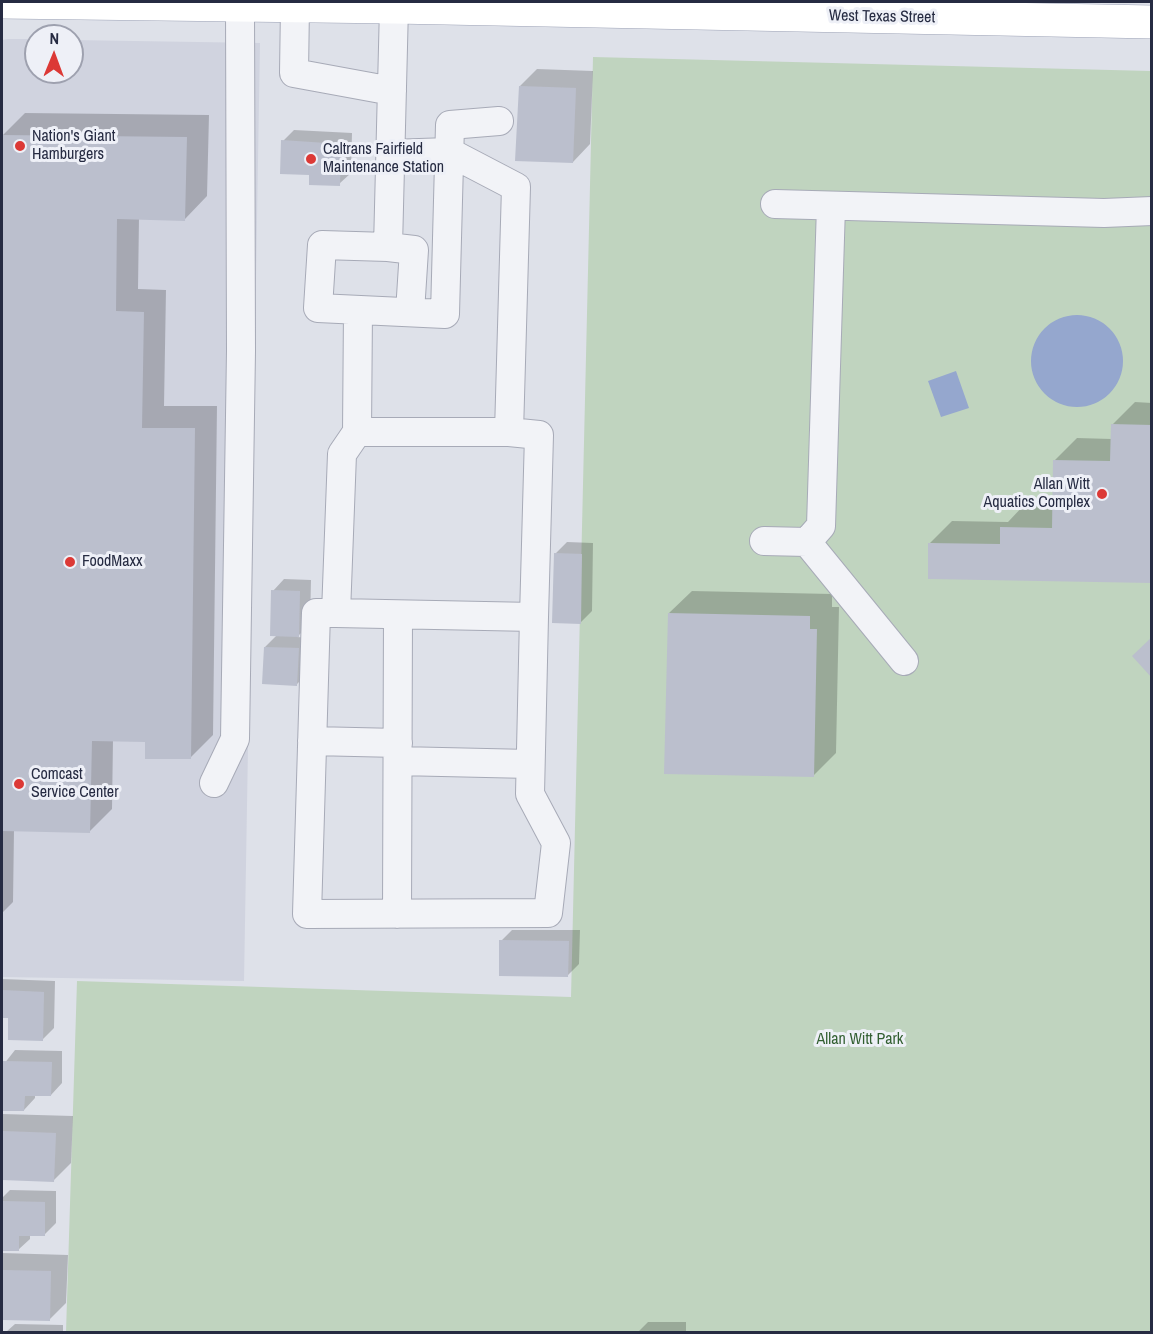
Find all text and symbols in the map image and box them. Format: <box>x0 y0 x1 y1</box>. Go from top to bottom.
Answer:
street label: West Texas Street <box>829 6 935 28</box>
north arrow <box>24 24 84 84</box>
text: N <box>49 27 59 49</box>
place label: Nation's Giant Hamburgers <box>32 127 115 165</box>
marker: Nation's Giant Hamburgers <box>13 139 27 153</box>
place label: Caltrans Fairfield Maintenance Station <box>323 140 444 178</box>
marker: Caltrans Fairfield Maintenance Station <box>304 152 318 166</box>
place label: Allan Witt Aquatics Complex <box>984 475 1090 513</box>
marker: Allan Witt Aquatics Complex <box>1095 487 1109 501</box>
place label: FoodMaxx <box>82 552 143 572</box>
marker: FoodMaxx <box>63 555 77 569</box>
place label: Comcast Service Center <box>31 765 119 803</box>
marker: Comcast Service Center <box>12 777 26 791</box>
park label: Allan Witt Park <box>817 1030 903 1050</box>

